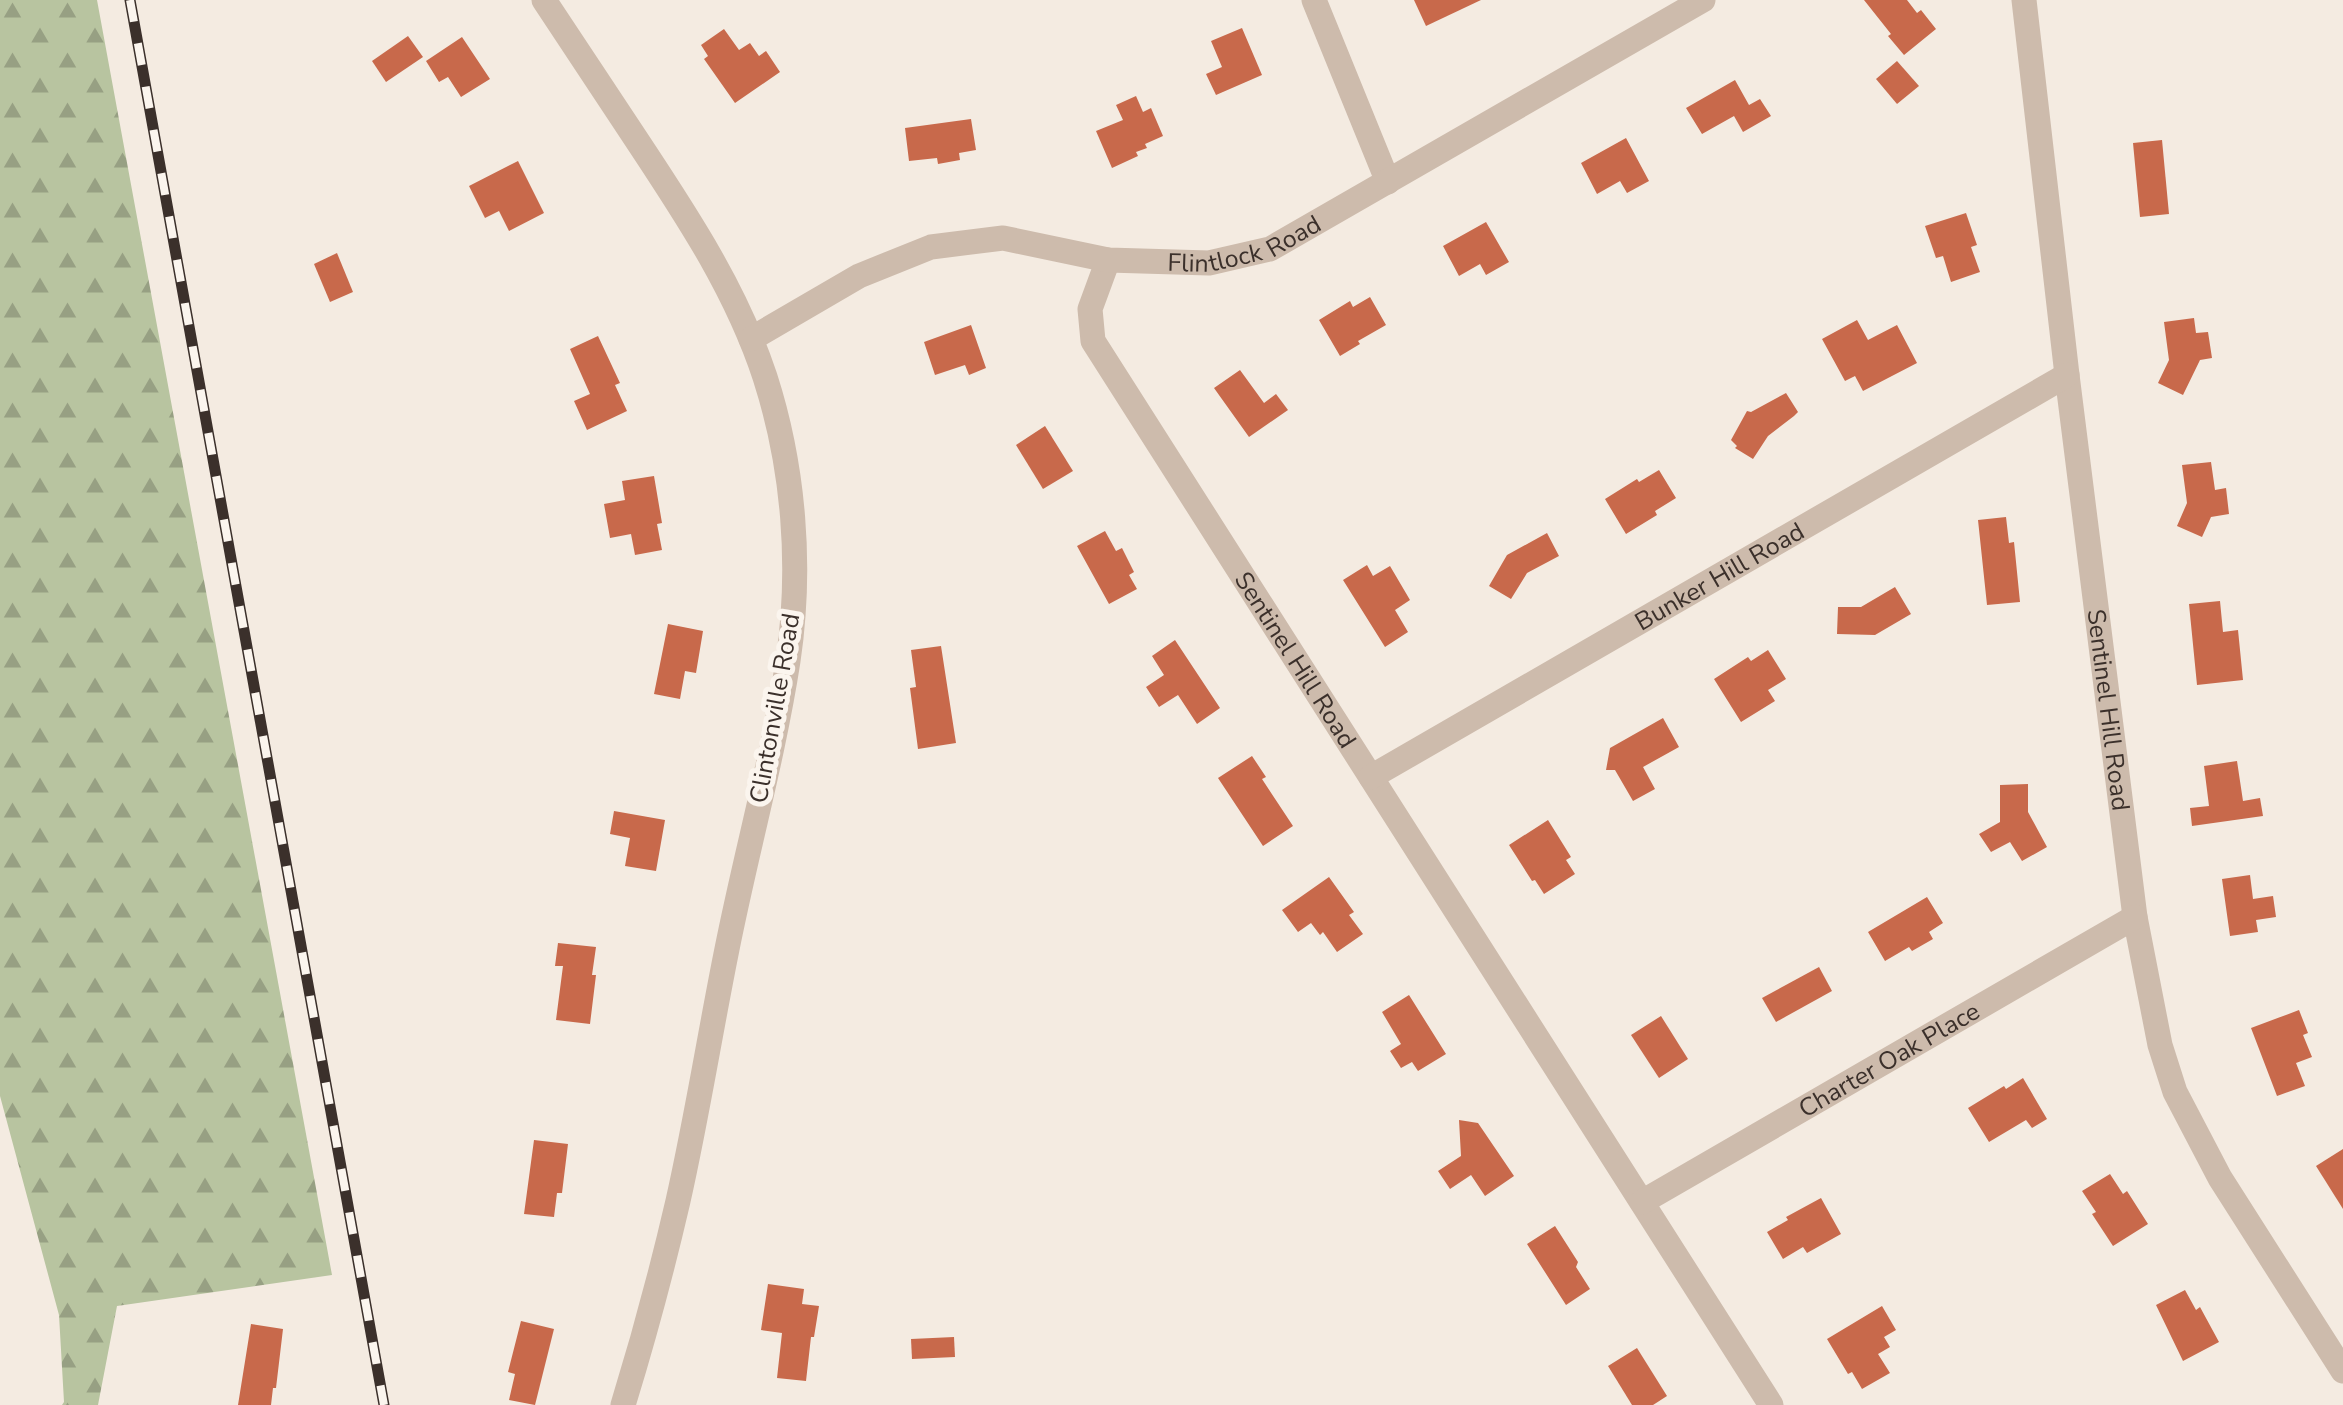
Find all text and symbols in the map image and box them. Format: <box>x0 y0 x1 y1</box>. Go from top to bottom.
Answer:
street label: Flintlock Road <box>1167 207 1327 281</box>
street label: Bunker Hill Road <box>1629 514 1811 639</box>
street label: Sentinel Hill Road <box>1226 565 1364 755</box>
street label: Sentinel Hill Road <box>2079 607 2138 813</box>
street label: Clintonville Road <box>742 611 808 806</box>
street label: Charter Oak Place <box>1793 995 1986 1126</box>

